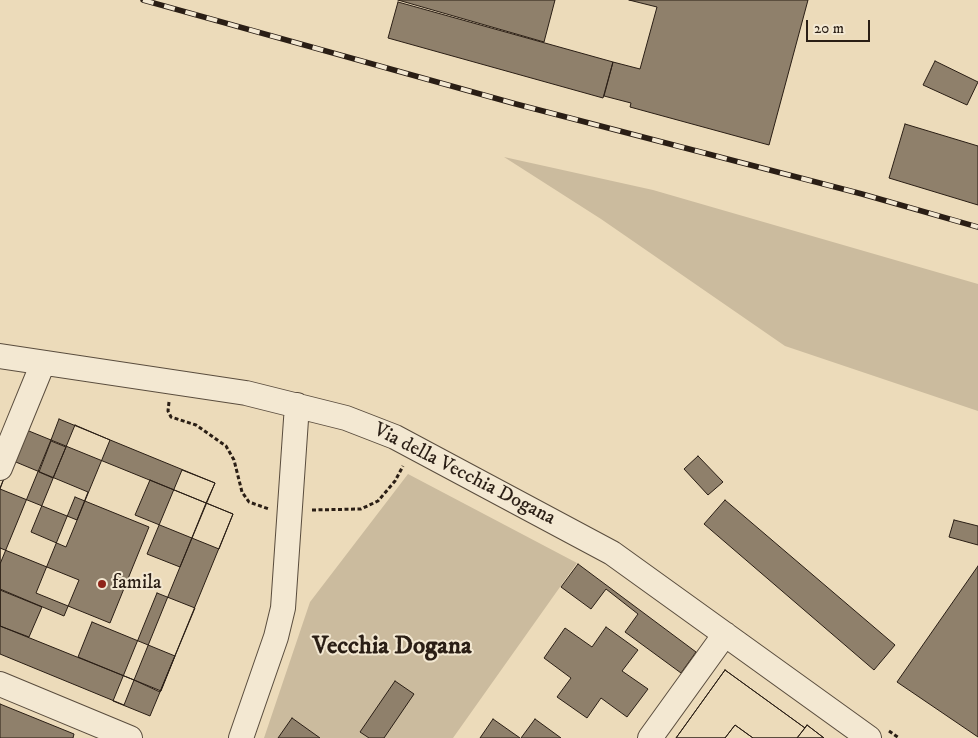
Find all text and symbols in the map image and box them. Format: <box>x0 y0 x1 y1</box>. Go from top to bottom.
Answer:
scale bar <box>808 10 872 42</box>
text: 20 m <box>814 19 844 38</box>
street label: Via della Vecchia Dogana <box>369 419 559 531</box>
place label: famila <box>112 572 162 596</box>
marker: famila <box>96 578 108 590</box>
district label: Vecchia Dogana <box>312 633 472 663</box>

